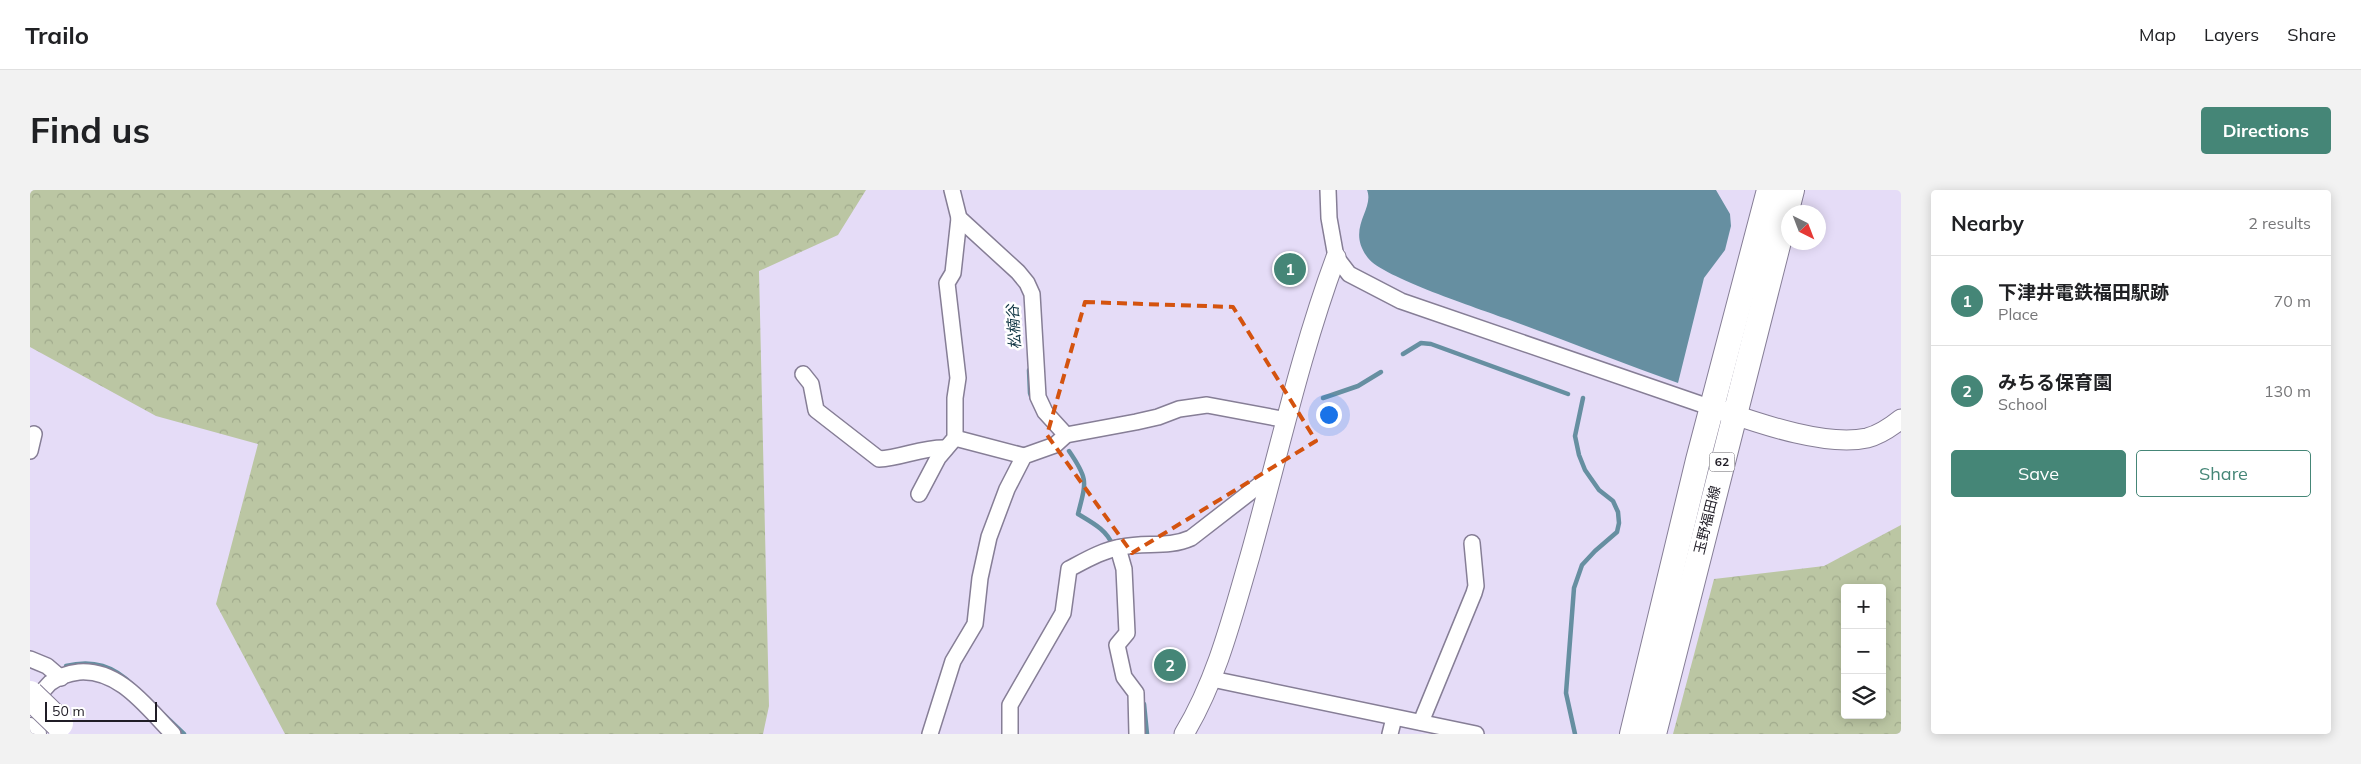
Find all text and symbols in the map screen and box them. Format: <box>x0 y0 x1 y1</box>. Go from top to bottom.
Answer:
text: Trailo <box>25 20 89 50</box>
text: Map <box>2139 23 2176 46</box>
text: Layers <box>2204 23 2259 46</box>
text: Share <box>2287 23 2336 46</box>
button: Directions <box>2201 107 2331 154</box>
text: Find us <box>30 108 150 152</box>
north arrow <box>1781 205 1826 250</box>
text: Nearby <box>1951 210 2024 236</box>
text: 2 results <box>2248 213 2311 233</box>
pin: 1 <box>1274 250 1306 288</box>
text: 下津井電鉄福田駅跡 <box>1998 280 2169 304</box>
text: 1 <box>1962 291 1972 311</box>
text: 70 m <box>2274 291 2311 311</box>
water label: 松楠谷 <box>1002 302 1025 350</box>
text: Place <box>1998 304 2038 324</box>
text: みちる保育園 <box>1998 370 2112 394</box>
text: 2 <box>1962 381 1972 401</box>
text: 130 m <box>2264 381 2311 401</box>
text: School <box>1998 394 2047 414</box>
your location <box>1316 402 1342 428</box>
button: Save <box>1951 450 2126 497</box>
button: Share <box>2136 450 2311 497</box>
road number: 62 <box>1710 452 1734 472</box>
street label: 玉野福田線 <box>1690 484 1724 556</box>
map controls <box>1841 584 1886 719</box>
button: + <box>1841 584 1886 629</box>
button: − <box>1841 629 1886 674</box>
pin: 2 <box>1154 646 1186 684</box>
button: layers <box>1841 674 1886 719</box>
scale bar <box>45 699 158 722</box>
text: 50 m <box>52 702 85 720</box>

